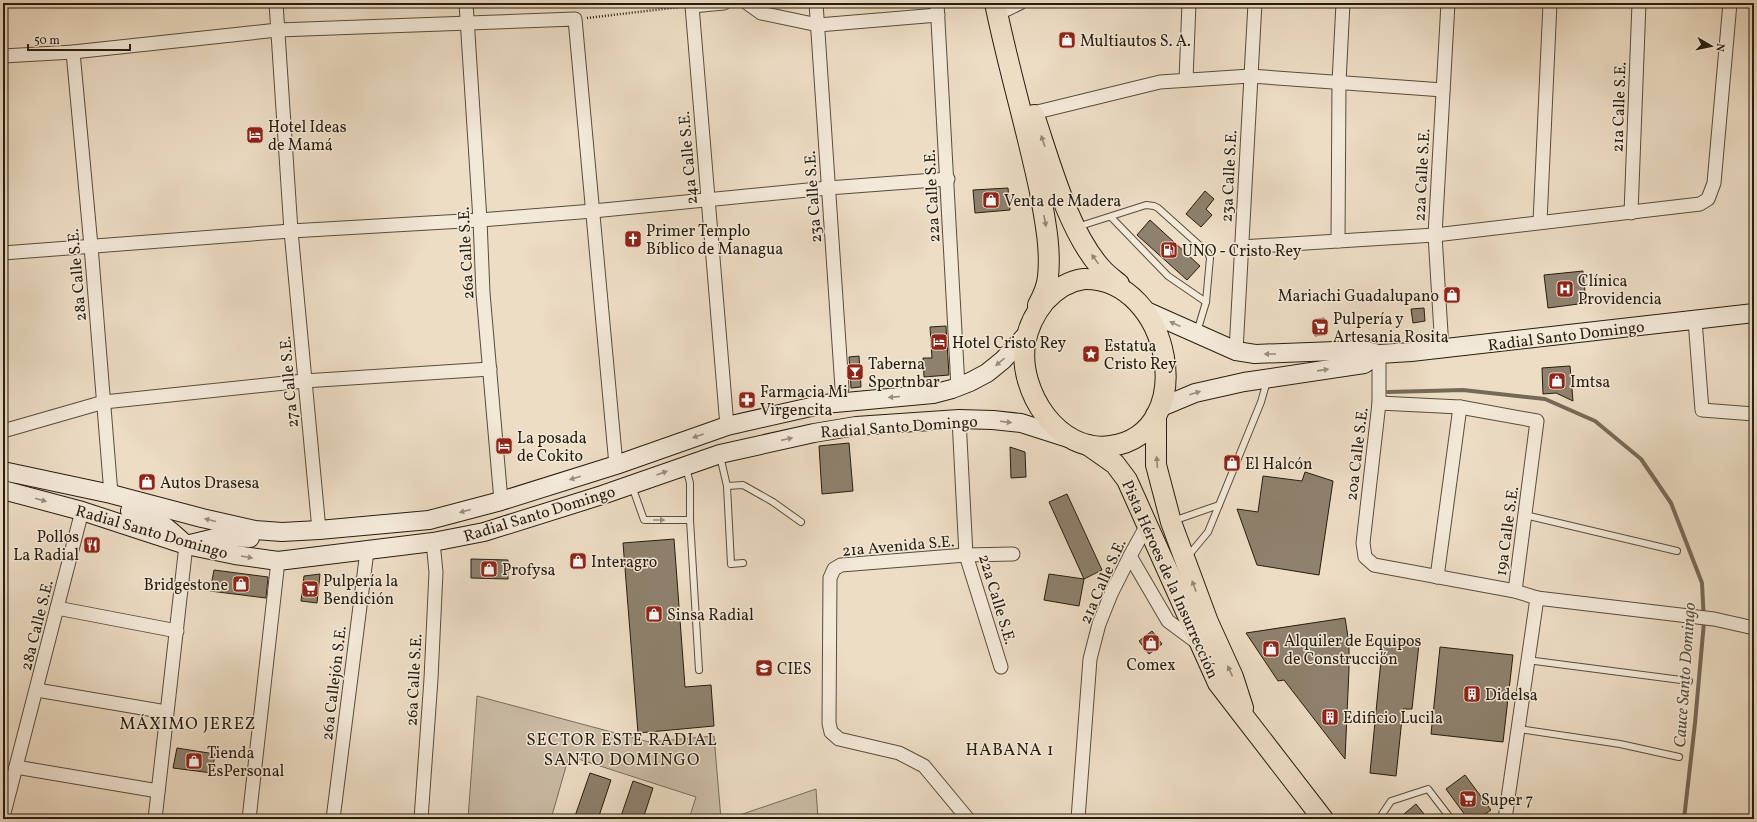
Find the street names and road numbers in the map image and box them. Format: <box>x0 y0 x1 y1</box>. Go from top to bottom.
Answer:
street label: 21a Calle S.E. <box>1607 61 1633 153</box>
street label: 24a Calle S.E. <box>674 110 704 205</box>
street label: 22a Calle S.E. <box>1410 128 1436 222</box>
street label: 23a Calle S.E. <box>1217 129 1243 223</box>
street label: 22a Calle S.E. <box>920 149 946 243</box>
street label: 23a Calle S.E. <box>800 150 828 244</box>
street label: 26a Calle S.E. <box>454 206 480 300</box>
street label: 28a Calle S.E. <box>63 228 93 322</box>
street label: Radial Santo Domingo <box>1487 316 1646 358</box>
street label: 27a Calle S.E. <box>275 335 305 429</box>
street label: 20a Calle S.E. <box>1341 406 1375 502</box>
street label: Radial Santo Domingo <box>820 412 979 444</box>
street label: Pista Héroes de la Insurrección <box>1115 477 1223 683</box>
street label: Radial Santo Domingo <box>461 481 618 548</box>
street label: 19a Calle S.E. <box>1491 485 1525 578</box>
street label: Radial Santo Domingo <box>73 501 230 565</box>
street label: 21a Avenida S.E. <box>841 531 955 563</box>
street label: 21a Calle S.E. <box>1075 536 1132 628</box>
street label: 22a Calle S.E. <box>972 552 1020 647</box>
street label: 28a Calle S.E. <box>16 578 60 673</box>
street label: 26a Callejón S.E. <box>317 625 353 742</box>
street label: 26a Calle S.E. <box>402 633 428 727</box>

